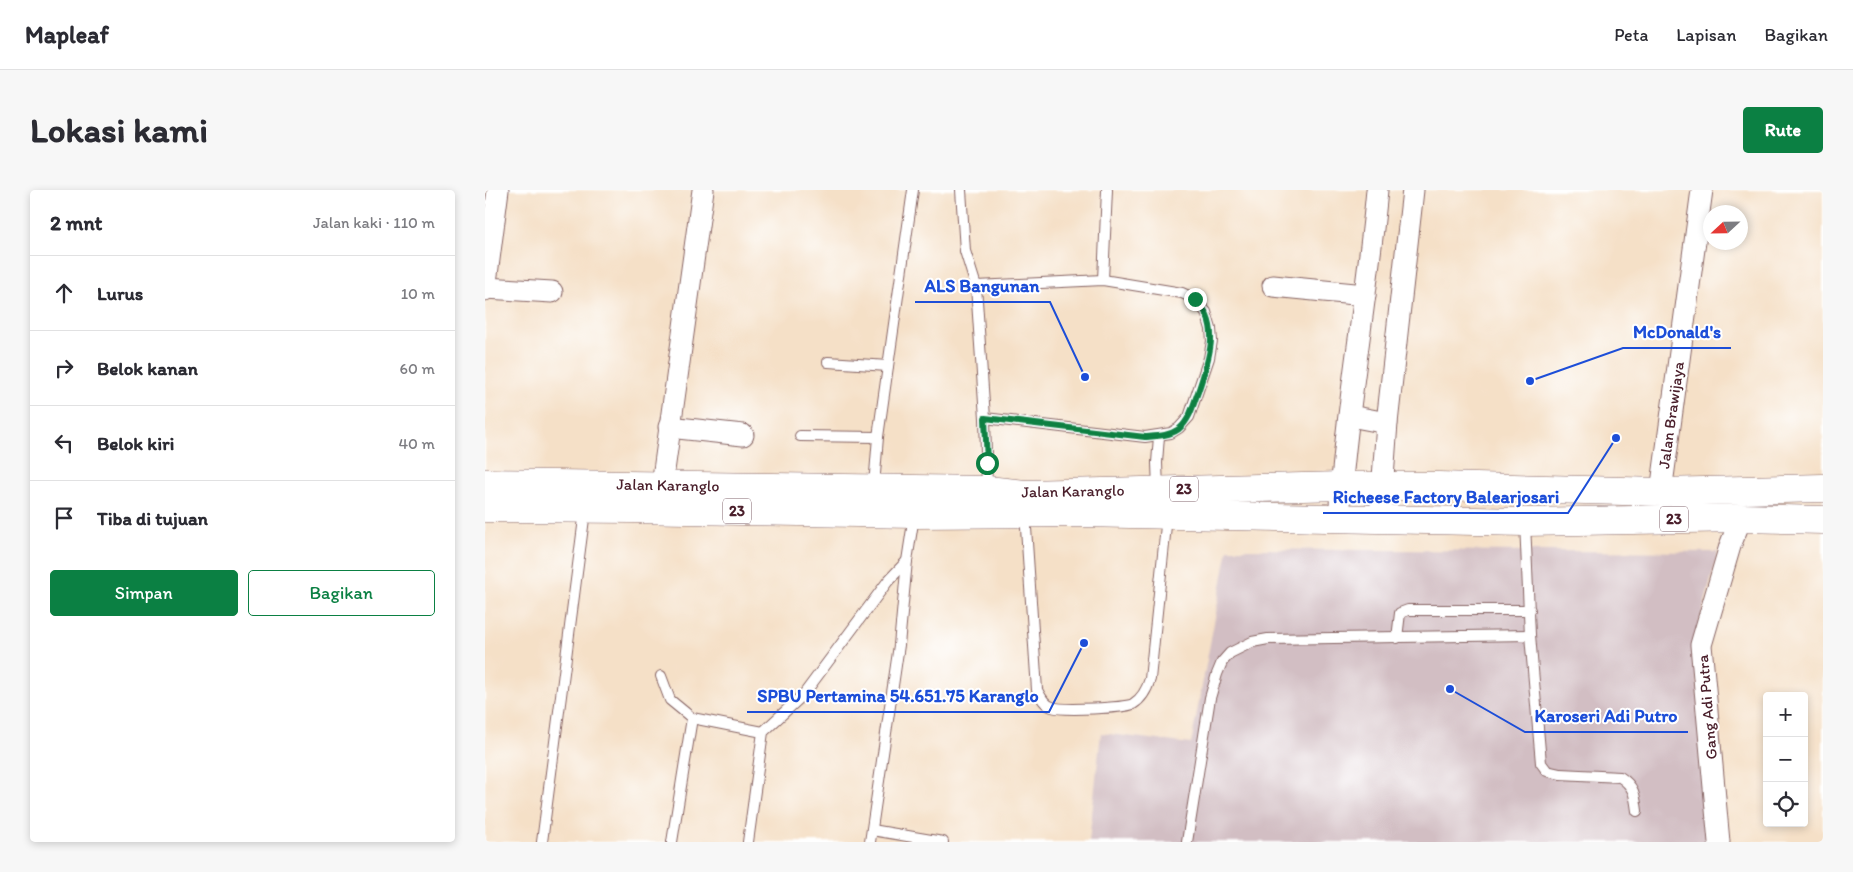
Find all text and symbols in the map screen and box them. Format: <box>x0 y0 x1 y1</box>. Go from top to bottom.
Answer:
text: Mapleaf <box>25 20 109 49</box>
text: Peta <box>1614 24 1648 46</box>
text: Lapisan <box>1676 24 1736 46</box>
text: Bagikan <box>1764 24 1828 46</box>
button: Rute <box>1743 107 1823 153</box>
text: Lokasi kami <box>30 109 208 151</box>
north arrow <box>1703 205 1748 250</box>
text: 2 mnt <box>50 210 103 235</box>
text: Jalan kaki · 110 m <box>313 213 435 232</box>
callout: ALS Bangunan <box>915 269 1050 302</box>
text: ALS Bangunan <box>924 275 1040 297</box>
icon: ahead <box>50 279 78 307</box>
text: Lurus <box>97 282 143 305</box>
text: 10 m <box>401 284 435 303</box>
route end <box>1184 288 1207 311</box>
callout: McDonald's <box>1623 315 1731 348</box>
text: McDonald's <box>1633 321 1721 343</box>
icon: right <box>50 354 78 382</box>
text: Belok kanan <box>97 357 198 380</box>
text: 60 m <box>400 359 435 378</box>
street label: Jalan Brawijaya <box>1654 360 1688 470</box>
icon: left <box>50 429 78 457</box>
text: Belok kiri <box>97 432 174 455</box>
text: 40 m <box>398 434 435 453</box>
route start <box>976 452 999 475</box>
street label: Jalan Karanglo <box>616 475 720 495</box>
road number: 23 <box>1170 476 1198 502</box>
callout: Richeese Factory Balearjosari <box>1323 480 1568 513</box>
street label: Jalan Karanglo <box>1021 481 1125 501</box>
text: Richeese Factory Balearjosari <box>1333 486 1559 508</box>
road number: 23 <box>723 498 751 524</box>
icon: arrive <box>50 504 78 532</box>
road number: 23 <box>1660 506 1688 532</box>
text: Tiba di tujuan <box>97 507 208 530</box>
button: Simpan <box>50 570 238 616</box>
button: Bagikan <box>248 570 435 616</box>
street label: Gang Adi Putra <box>1693 653 1721 760</box>
callout: SPBU Pertamina 54.651.75 Karanglo <box>747 679 1049 712</box>
text: SPBU Pertamina 54.651.75 Karanglo <box>757 685 1039 707</box>
map controls <box>1763 692 1808 827</box>
button: + <box>1763 692 1808 737</box>
callout: Karoseri Adi Putro <box>1525 699 1688 732</box>
text: Karoseri Adi Putro <box>1534 705 1678 727</box>
button: − <box>1763 737 1808 782</box>
button: locate <box>1763 782 1808 827</box>

